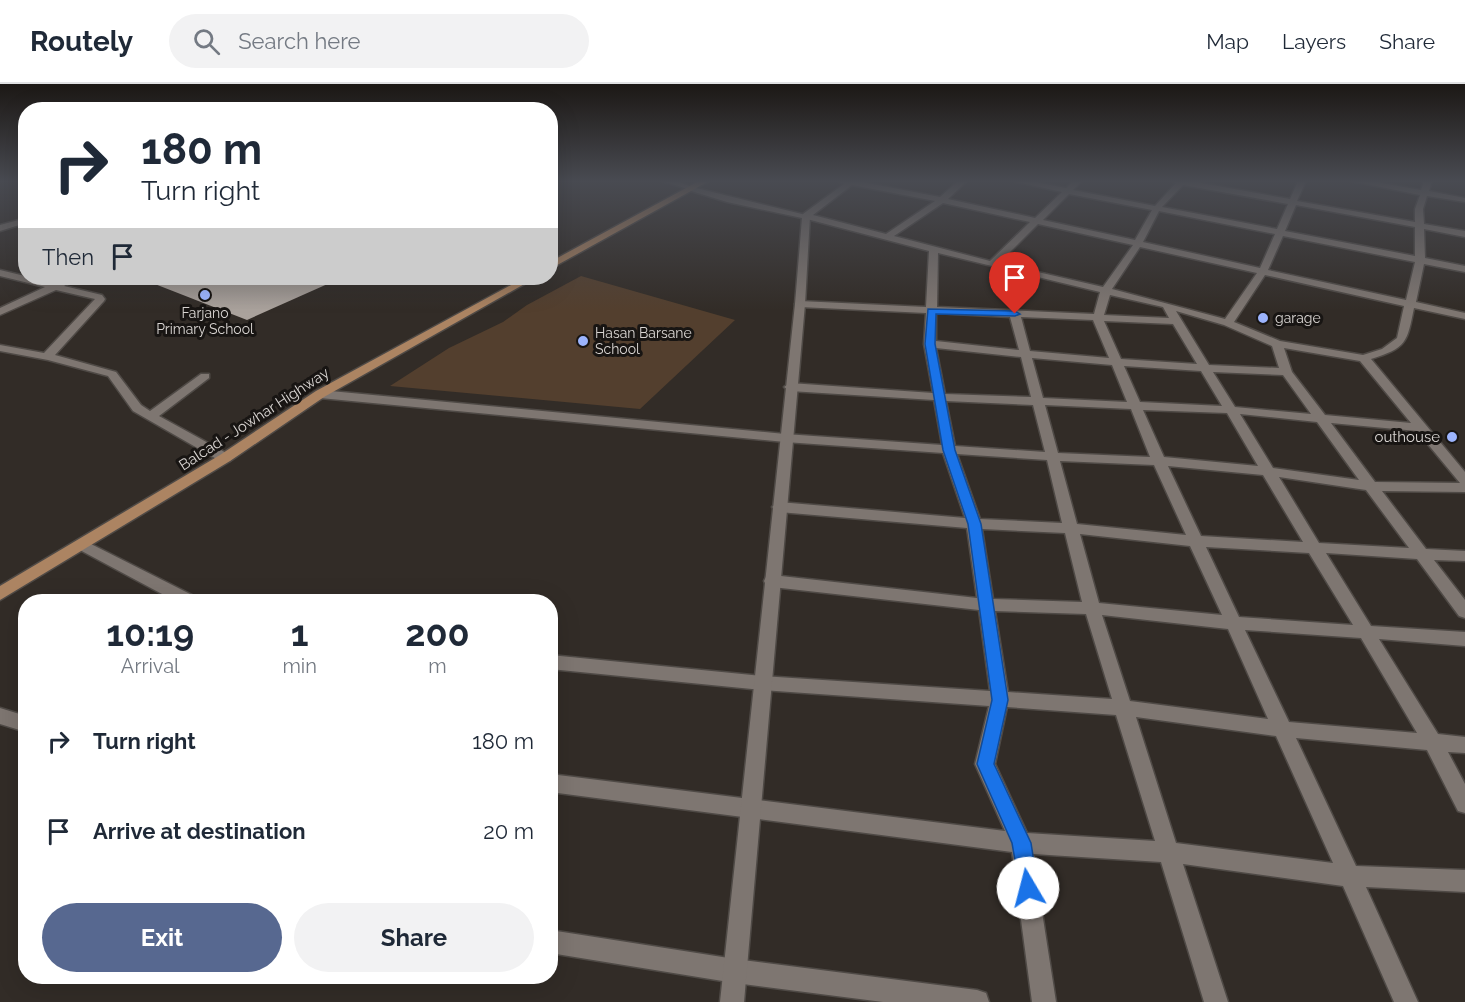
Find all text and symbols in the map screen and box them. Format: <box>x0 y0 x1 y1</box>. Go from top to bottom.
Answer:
search box <box>169 14 589 68</box>
text: Routely <box>30 25 133 58</box>
icon: search <box>190 25 223 58</box>
text: Search here <box>238 28 360 54</box>
text: Map <box>1206 29 1249 54</box>
text: Layers <box>1282 29 1346 54</box>
text: Share <box>1379 29 1435 54</box>
text: 180 m <box>141 125 262 174</box>
icon: right <box>42 126 120 204</box>
text: Turn right <box>141 175 260 206</box>
icon: arrive <box>106 240 139 273</box>
text: Then <box>42 244 94 270</box>
pin <box>989 252 1040 314</box>
icon: arrive <box>998 261 1031 294</box>
marker: Farjano Primary School <box>198 288 212 302</box>
place label: Farjano Primary School <box>156 305 254 337</box>
place label: garage <box>1275 310 1321 326</box>
marker: garage <box>1256 311 1270 325</box>
place label: Hasan Barsane School <box>595 325 692 357</box>
marker: Hasan Barsane School <box>576 334 590 348</box>
street label: Balcad - Jowhar Highway <box>176 364 332 474</box>
place label: outhouse <box>1375 428 1440 446</box>
marker: outhouse <box>1445 430 1459 444</box>
text: 10:19 <box>106 612 194 654</box>
text: 1 <box>291 612 309 654</box>
text: 200 <box>405 612 470 654</box>
text: Arrival <box>121 654 180 678</box>
text: min <box>282 654 317 678</box>
text: m <box>428 654 447 678</box>
icon: right <box>42 725 75 758</box>
text: Turn right <box>93 728 196 754</box>
text: 180 m <box>472 728 534 754</box>
icon: arrive <box>42 815 75 848</box>
text: Arrive at destination <box>93 818 306 844</box>
text: 20 m <box>483 818 534 844</box>
position arrow <box>996 856 1060 920</box>
button: Exit <box>42 903 282 972</box>
button: Share <box>294 903 534 972</box>

